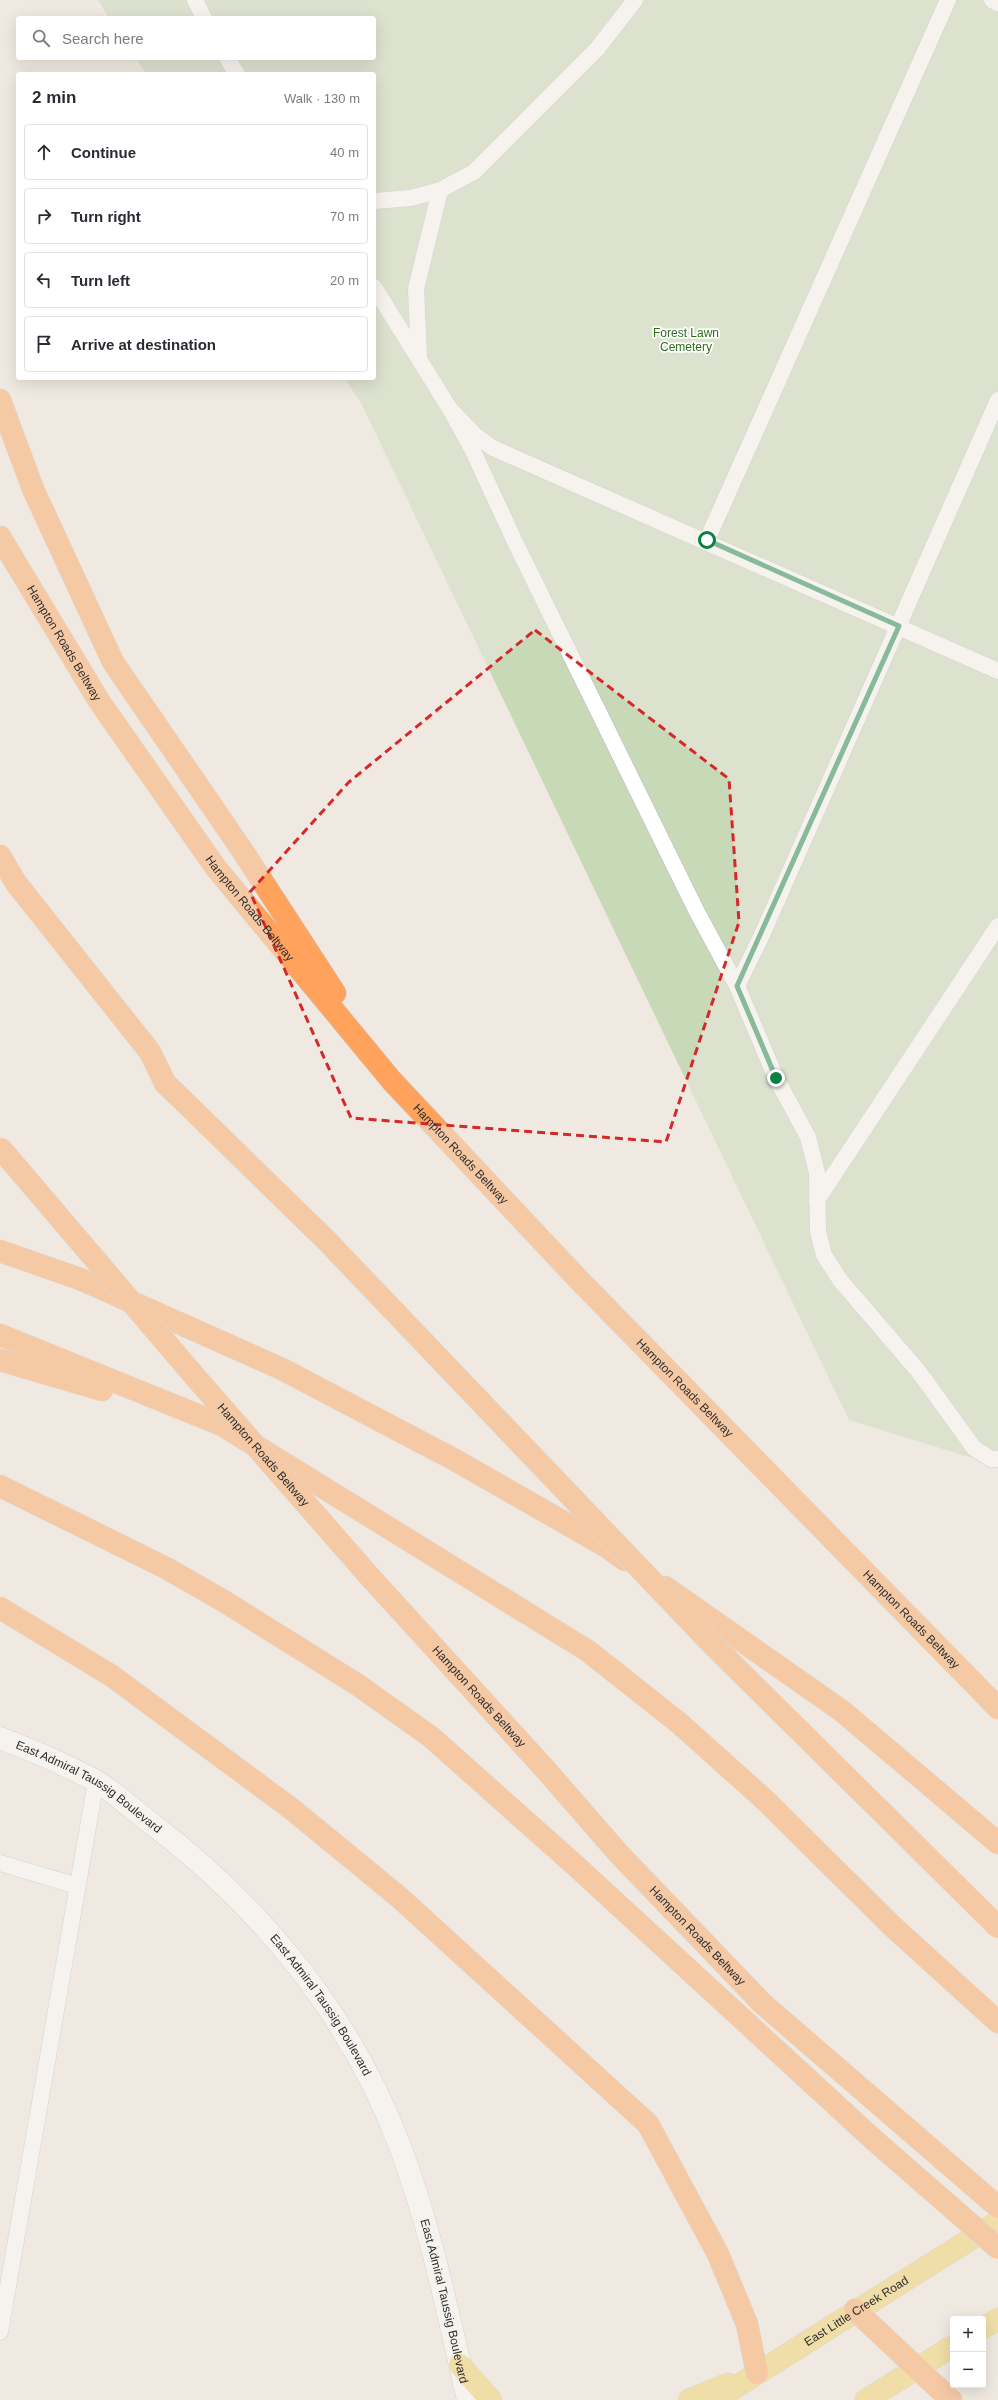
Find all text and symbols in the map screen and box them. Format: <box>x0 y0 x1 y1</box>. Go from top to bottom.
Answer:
search box <box>16 16 376 60</box>
icon: search <box>30 27 52 49</box>
text: Search here <box>62 30 144 47</box>
text: 2 min <box>32 88 76 107</box>
text: Walk · 130 m <box>284 91 360 106</box>
icon: ahead <box>33 141 55 163</box>
text: Continue <box>71 144 136 161</box>
text: 40 m <box>330 145 359 160</box>
icon: right <box>33 205 55 227</box>
text: Turn right <box>71 208 141 225</box>
text: 70 m <box>330 209 359 224</box>
icon: left <box>33 269 55 291</box>
text: Turn left <box>71 272 130 289</box>
text: 20 m <box>330 273 359 288</box>
park label: Forest Lawn Cemetery <box>653 326 719 354</box>
icon: arrive <box>33 333 55 355</box>
text: Arrive at destination <box>71 336 216 353</box>
route start <box>698 531 716 549</box>
street label: Hampton Roads Beltway <box>24 583 104 703</box>
street label: Hampton Roads Beltway <box>202 853 297 964</box>
route end <box>767 1069 785 1087</box>
street label: Hampton Roads Beltway <box>410 1101 511 1207</box>
street label: Hampton Roads Beltway <box>633 1336 736 1440</box>
street label: Hampton Roads Beltway <box>215 1401 312 1509</box>
street label: Hampton Roads Beltway <box>860 1567 963 1672</box>
street label: Hampton Roads Beltway <box>429 1643 529 1750</box>
street label: East Admiral Taussig Boulevard <box>14 1738 165 1836</box>
street label: Hampton Roads Beltway <box>647 1883 748 1988</box>
street label: East Admiral Taussig Boulevard <box>267 1931 374 2078</box>
street label: East Admiral Taussig Boulevard <box>417 2217 471 2385</box>
street label: East Little Creek Road <box>802 2273 911 2349</box>
map controls <box>950 2316 986 2388</box>
button: + <box>950 2316 986 2352</box>
button: − <box>950 2352 986 2388</box>

